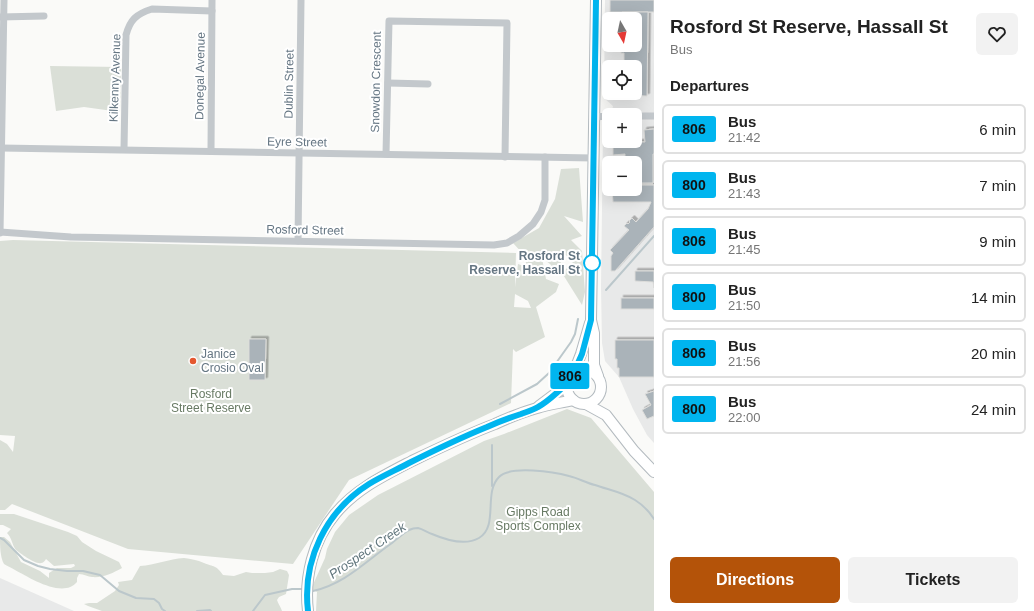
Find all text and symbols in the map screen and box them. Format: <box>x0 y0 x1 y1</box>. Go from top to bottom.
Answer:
north arrow <box>602 12 642 52</box>
map controls <box>602 12 642 196</box>
button: heart <box>976 13 1018 55</box>
text: Rosford St Reserve, Hassall St <box>670 16 948 37</box>
street label: Snowdon Crescent <box>368 31 384 133</box>
street label: Donegal Avenue <box>192 32 208 120</box>
street label: Kilkenny Avenue <box>106 33 124 122</box>
text: Bus <box>670 42 692 57</box>
street label: Dublin Street <box>281 49 297 119</box>
button: locate <box>602 60 642 100</box>
text: Departures <box>670 77 749 94</box>
button: + <box>602 108 642 148</box>
text: Bus <box>728 113 756 130</box>
text: 806 <box>682 121 706 137</box>
text: 6 min <box>979 121 1016 138</box>
text: 21:42 <box>728 130 761 145</box>
street label: Eyre Street <box>267 134 328 150</box>
button: − <box>602 156 642 196</box>
text: Bus <box>728 169 756 186</box>
text: 800 <box>682 177 706 193</box>
text: 7 min <box>979 177 1016 194</box>
text: 21:43 <box>728 186 761 201</box>
street label: Rosford Street <box>266 222 344 238</box>
text: Bus <box>728 225 756 242</box>
text: 806 <box>682 233 706 249</box>
text: 9 min <box>979 233 1016 250</box>
text: 21:45 <box>728 242 761 257</box>
place label: Rosford St Reserve, Hassall St <box>469 249 580 277</box>
marker: Rosford St Reserve, Hassall St <box>583 254 601 272</box>
text: Bus <box>728 281 756 298</box>
text: 800 <box>682 289 706 305</box>
text: 14 min <box>971 289 1016 306</box>
text: 21:50 <box>728 298 761 313</box>
text: Bus <box>728 337 756 354</box>
text: 806 <box>682 345 706 361</box>
text: 20 min <box>971 345 1016 362</box>
place label: Janice Crosio Oval <box>201 347 264 375</box>
text: 21:56 <box>728 354 761 369</box>
marker: Janice Crosio Oval <box>188 356 198 366</box>
line badge: 806 <box>547 363 593 389</box>
text: 806 <box>558 368 582 384</box>
park label: Rosford Street Reserve <box>171 387 251 415</box>
text: Bus <box>728 393 756 410</box>
text: 800 <box>682 401 706 417</box>
text: 24 min <box>971 401 1016 418</box>
text: 22:00 <box>728 410 761 425</box>
park label: Gipps Road Sports Complex <box>495 505 581 533</box>
water label: Prospect Creek <box>326 518 410 582</box>
button: Directions <box>670 557 840 603</box>
button: Tickets <box>848 557 1018 603</box>

